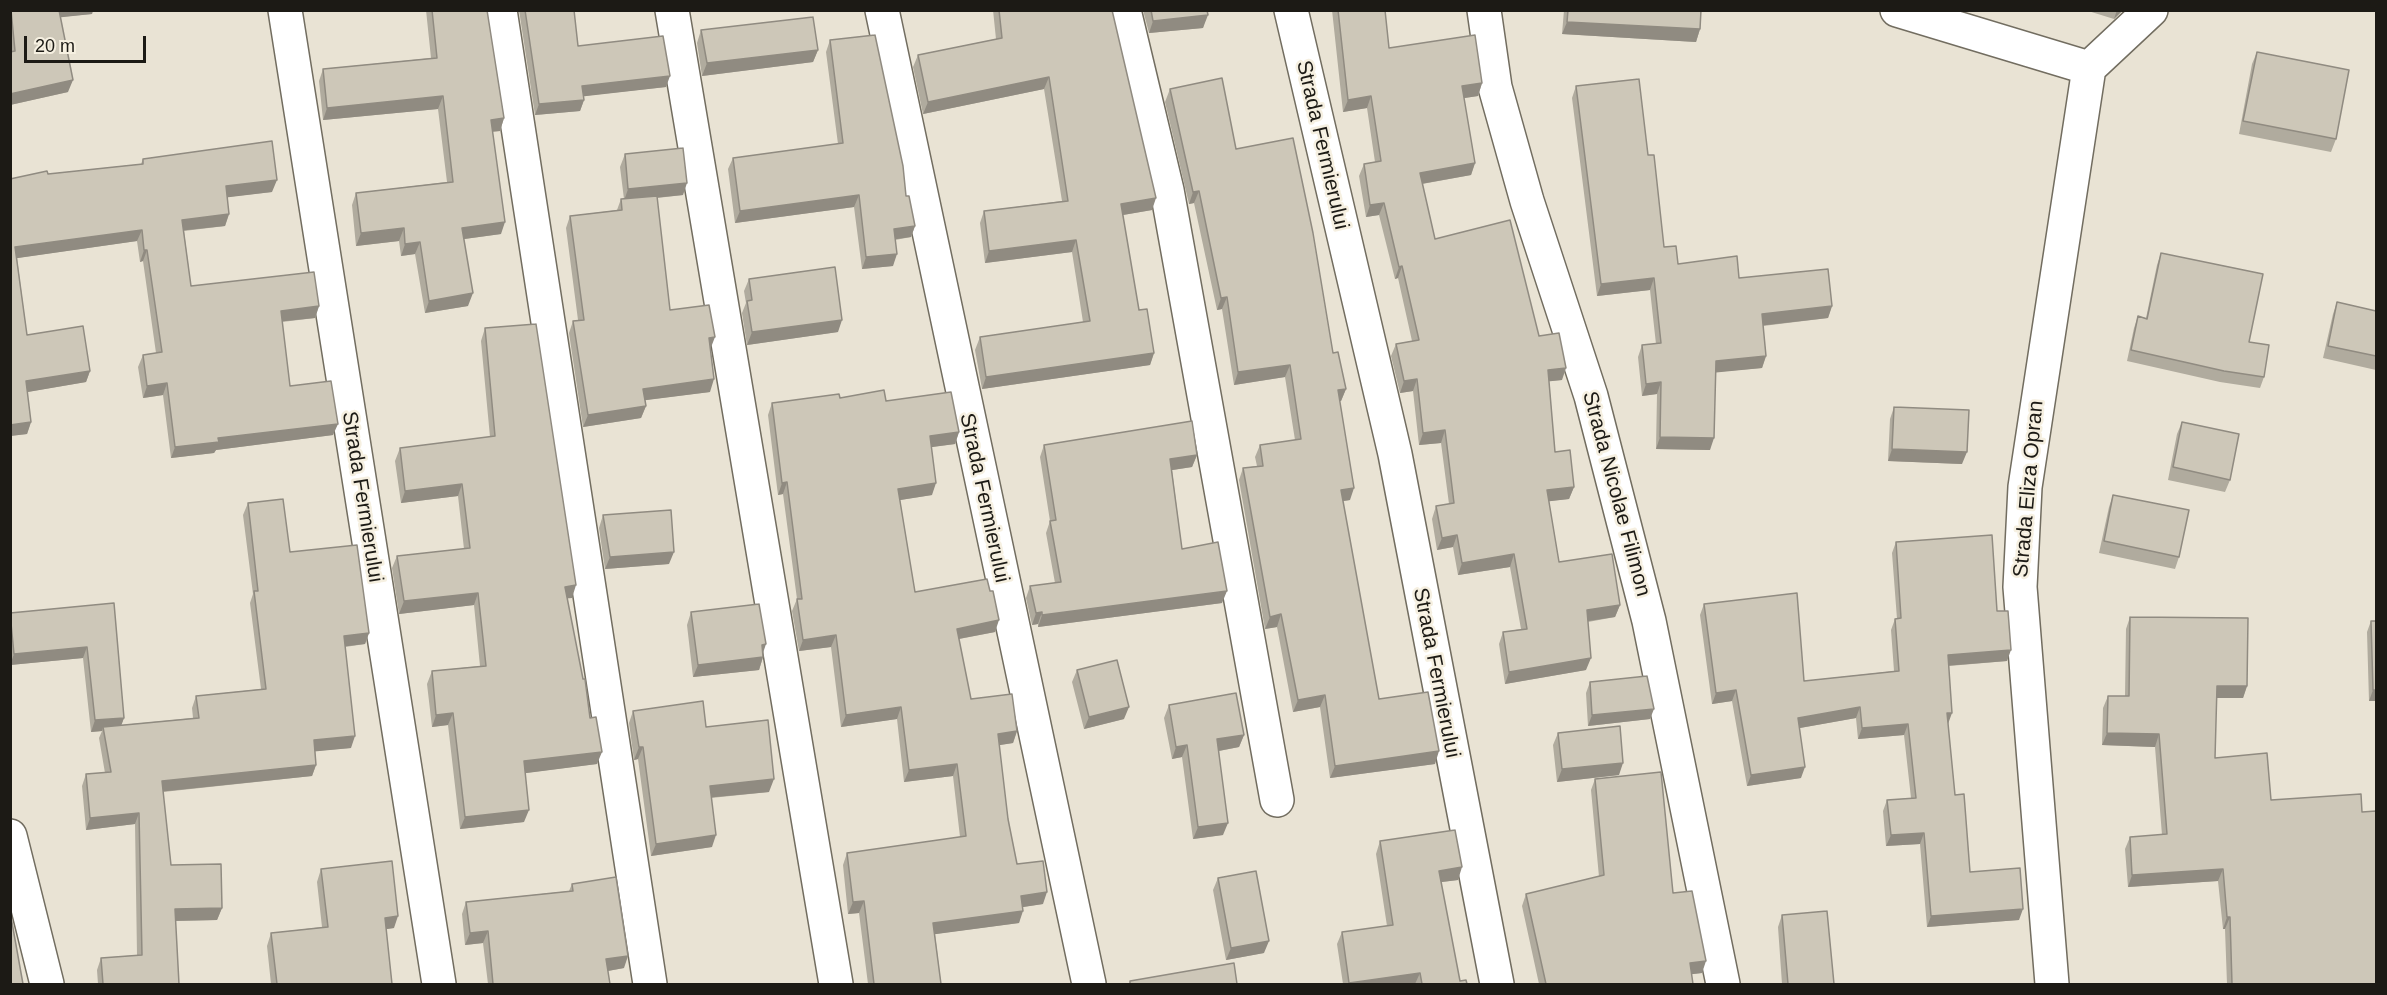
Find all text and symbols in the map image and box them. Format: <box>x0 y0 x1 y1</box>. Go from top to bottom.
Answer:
scale bar <box>27 24 148 62</box>
text: 20 m <box>35 36 75 56</box>
street label: Strada Fermierului <box>1290 58 1354 232</box>
street label: Strada Nicolae Filimon <box>1576 389 1656 599</box>
street label: Strada Eliza Opran <box>2009 400 2049 578</box>
street label: Strada Fermierului <box>336 410 388 584</box>
street label: Strada Fermierului <box>954 411 1014 585</box>
street label: Strada Fermierului <box>1407 586 1465 760</box>

